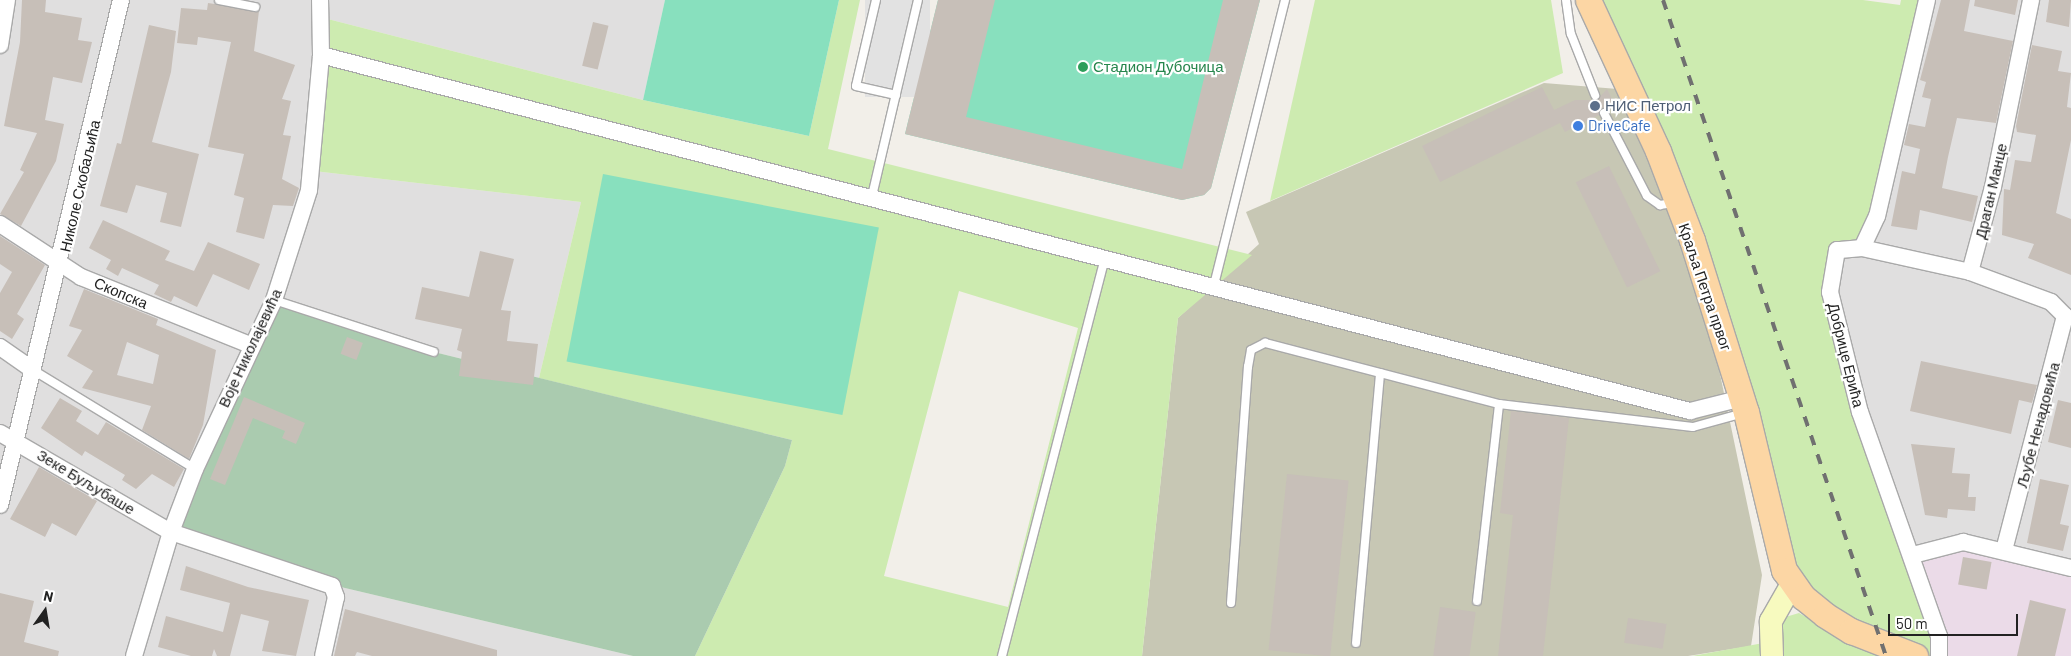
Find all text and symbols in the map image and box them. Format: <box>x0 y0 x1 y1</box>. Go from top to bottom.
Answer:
place label: Стадион Дубочица <box>1093 58 1224 76</box>
marker: Стадион Дубочица <box>1077 61 1089 73</box>
place label: НИС Петрол <box>1605 97 1691 115</box>
marker: НИС Петрол <box>1589 100 1601 112</box>
place label: DriveCafe <box>1588 117 1651 135</box>
street label: Николе Скобаљића <box>56 118 104 254</box>
marker: DriveCafe <box>1572 120 1584 132</box>
street label: Драган Манце <box>1971 141 2011 241</box>
street label: Краља Петра првог <box>1675 221 1735 353</box>
street label: Скопска <box>91 274 151 312</box>
street label: Воје Николајевића <box>215 286 285 410</box>
street label: Добрице Ерића <box>1824 301 1868 409</box>
street label: Љубе Ненадовића <box>2013 360 2063 490</box>
street label: Зеке Буљубаше <box>34 446 138 518</box>
north arrow <box>20 586 70 636</box>
text: N <box>42 587 55 605</box>
scale bar <box>1891 604 2021 636</box>
text: 50 m <box>1896 614 1928 632</box>

